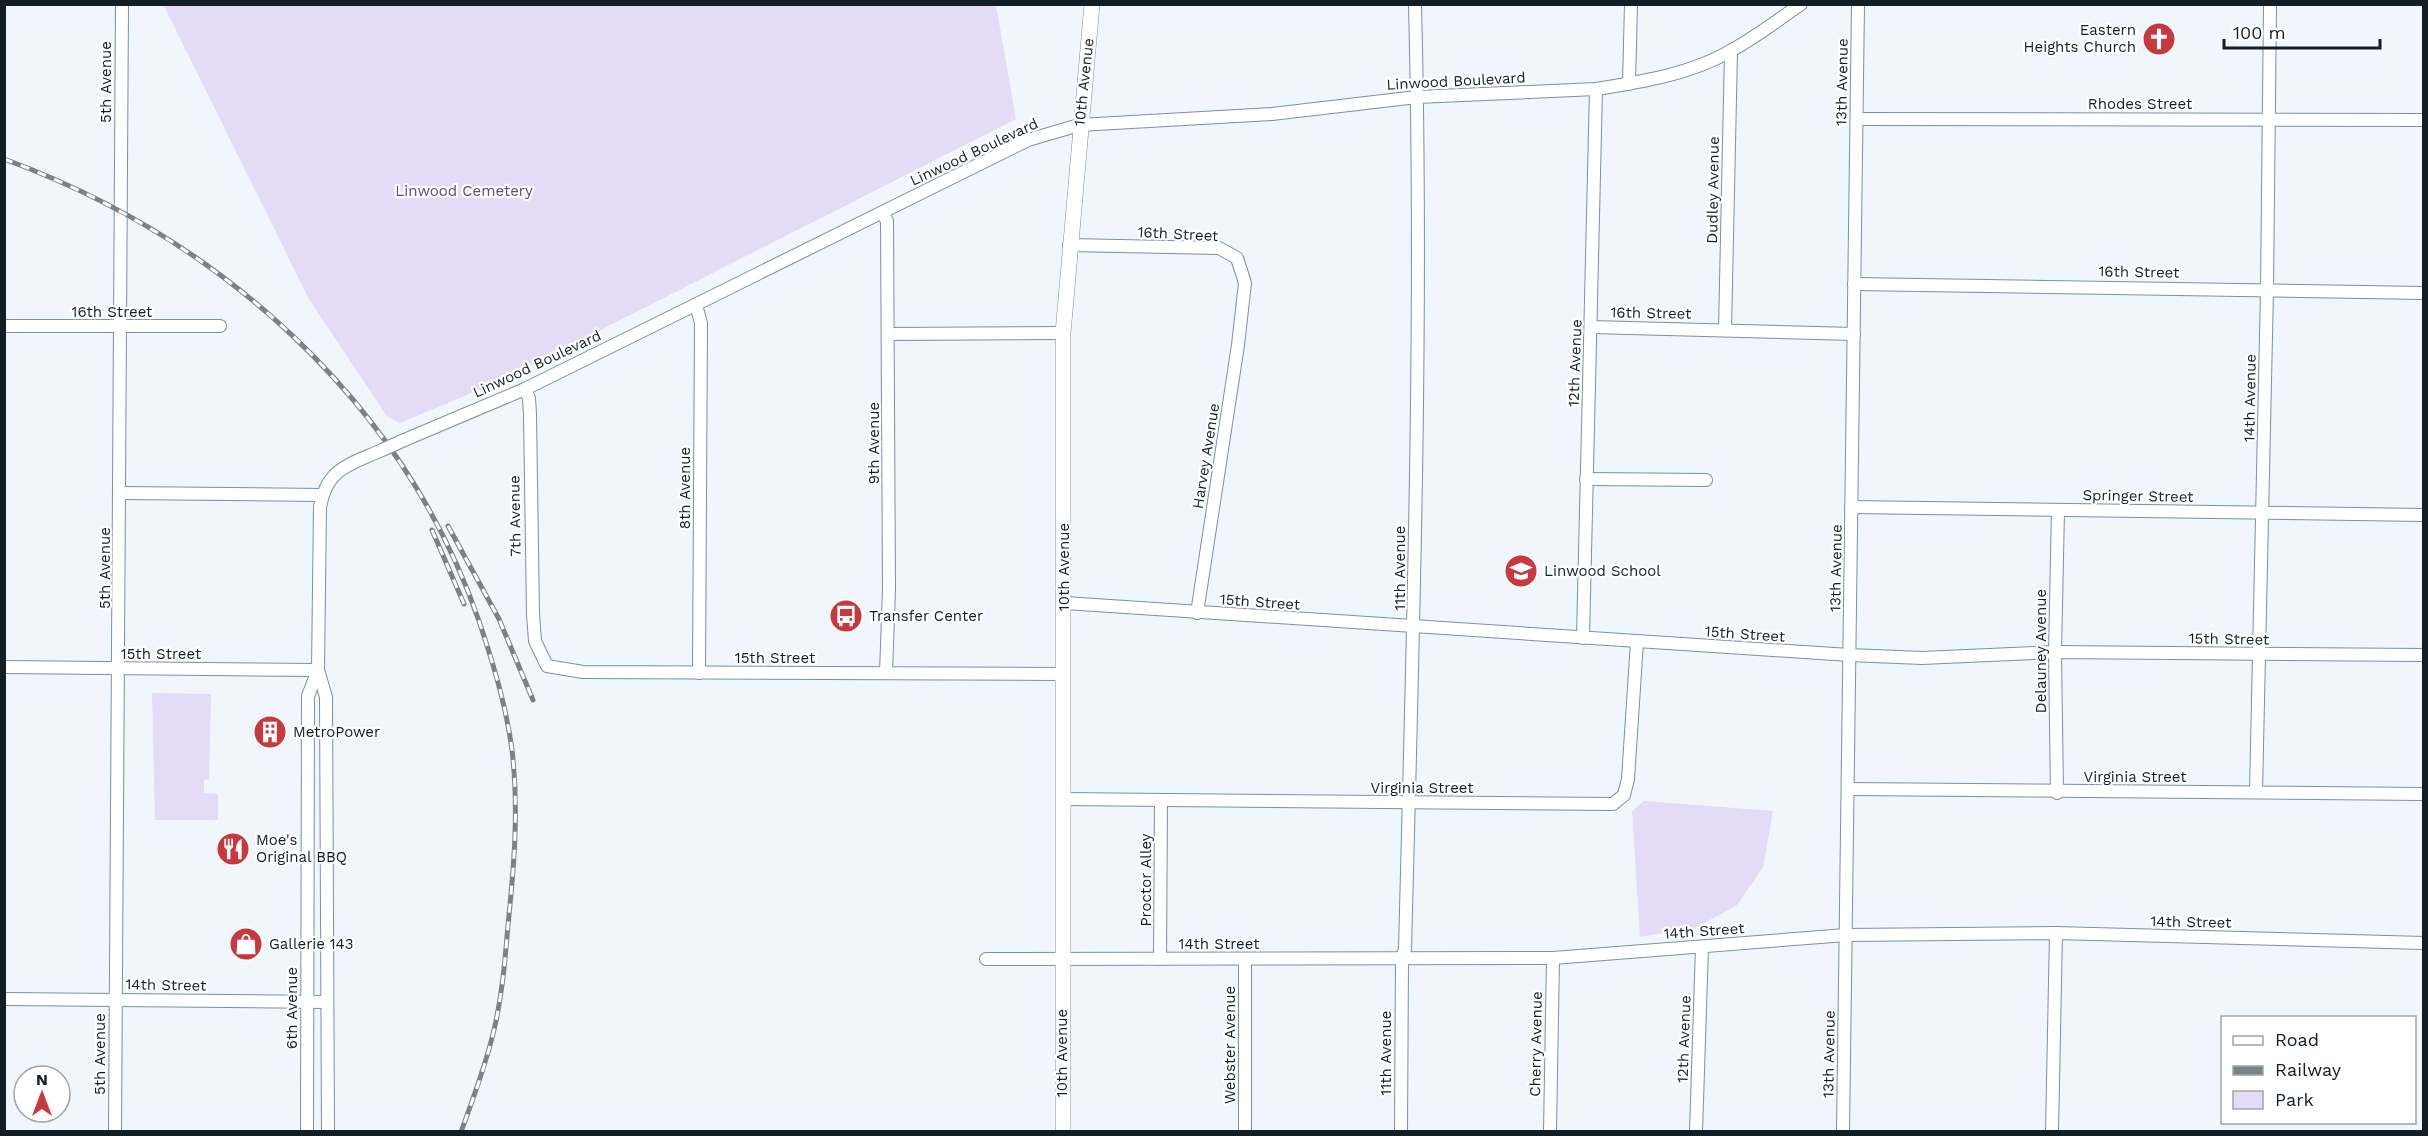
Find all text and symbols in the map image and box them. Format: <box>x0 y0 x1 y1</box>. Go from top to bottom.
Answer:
scale bar <box>2224 12 2380 50</box>
place label: Eastern Heights Church <box>2024 21 2136 56</box>
church icon: Eastern Heights Church <box>2141 21 2177 57</box>
text: 100 m <box>2233 22 2286 43</box>
street label: 10th Avenue <box>1070 37 1098 127</box>
street label: 13th Avenue <box>1832 38 1852 126</box>
street label: 5th Avenue <box>97 41 115 123</box>
street label: Linwood Boulevard <box>1386 68 1526 94</box>
street label: Rhodes Street <box>2088 95 2193 113</box>
street label: Linwood Boulevard <box>907 114 1041 190</box>
street label: Dudley Avenue <box>1703 136 1723 244</box>
park label: Linwood Cemetery <box>395 182 533 200</box>
street label: 16th Street <box>1137 223 1220 245</box>
street label: 16th Street <box>2098 262 2180 282</box>
street label: 16th Street <box>72 303 153 321</box>
street label: 16th Street <box>1610 303 1692 323</box>
street label: 12th Avenue <box>1564 319 1586 407</box>
street label: Linwood Boulevard <box>470 326 604 402</box>
street label: 14th Avenue <box>2240 354 2260 442</box>
street label: 9th Avenue <box>865 402 883 484</box>
street label: Harvey Avenue <box>1189 402 1223 510</box>
street label: 8th Avenue <box>676 447 694 529</box>
street label: 7th Avenue <box>505 475 525 557</box>
street label: Springer Street <box>2082 486 2194 506</box>
street label: 10th Avenue <box>1055 523 1073 611</box>
street label: 13th Avenue <box>1826 524 1846 612</box>
street label: 11th Avenue <box>1391 526 1409 610</box>
street label: 5th Avenue <box>96 527 114 609</box>
school or university icon: Linwood School <box>1503 553 1539 589</box>
place label: Linwood School <box>1544 562 1661 580</box>
street label: Delauney Avenue <box>2032 589 2050 713</box>
street label: 15th Street <box>1219 590 1301 614</box>
bus stop icon: Transfer Center <box>828 598 864 634</box>
place label: Transfer Center <box>869 607 983 625</box>
street label: 15th Street <box>1704 622 1786 646</box>
street label: 15th Street <box>2189 629 2270 649</box>
street label: 15th Street <box>121 645 202 663</box>
street label: 15th Street <box>735 649 816 667</box>
building icon: MetroPower <box>252 714 288 750</box>
place label: MetroPower <box>293 723 380 741</box>
street label: Virginia Street <box>2083 768 2187 786</box>
street label: Virginia Street <box>1370 779 1474 797</box>
restaurant icon: Moe's Original BBQ <box>215 831 251 867</box>
place label: Moe's Original BBQ <box>256 831 347 866</box>
street label: Proctor Alley <box>1137 833 1155 927</box>
street label: 14th Street <box>2150 912 2232 932</box>
street label: 14th Street <box>1663 919 1746 943</box>
shop icon: Gallerie 143 <box>228 926 264 962</box>
place label: Gallerie 143 <box>269 935 354 953</box>
street label: 14th Street <box>1179 935 1260 953</box>
street label: 6th Avenue <box>283 967 301 1049</box>
street label: 14th Street <box>125 975 207 995</box>
street label: Webster Avenue <box>1221 986 1239 1104</box>
street label: Cherry Avenue <box>1526 991 1546 1097</box>
street label: 12th Avenue <box>1673 995 1695 1083</box>
street label: 10th Avenue <box>1053 1009 1071 1097</box>
street label: 13th Avenue <box>1819 1010 1839 1098</box>
street label: 11th Avenue <box>1377 1011 1395 1095</box>
street label: 5th Avenue <box>91 1013 109 1095</box>
legend <box>2221 1016 2416 1124</box>
text: Road <box>2275 1029 2319 1050</box>
text: Railway <box>2275 1059 2342 1080</box>
north arrow <box>12 1064 72 1124</box>
text: N <box>36 1070 48 1089</box>
text: Park <box>2275 1089 2314 1110</box>

